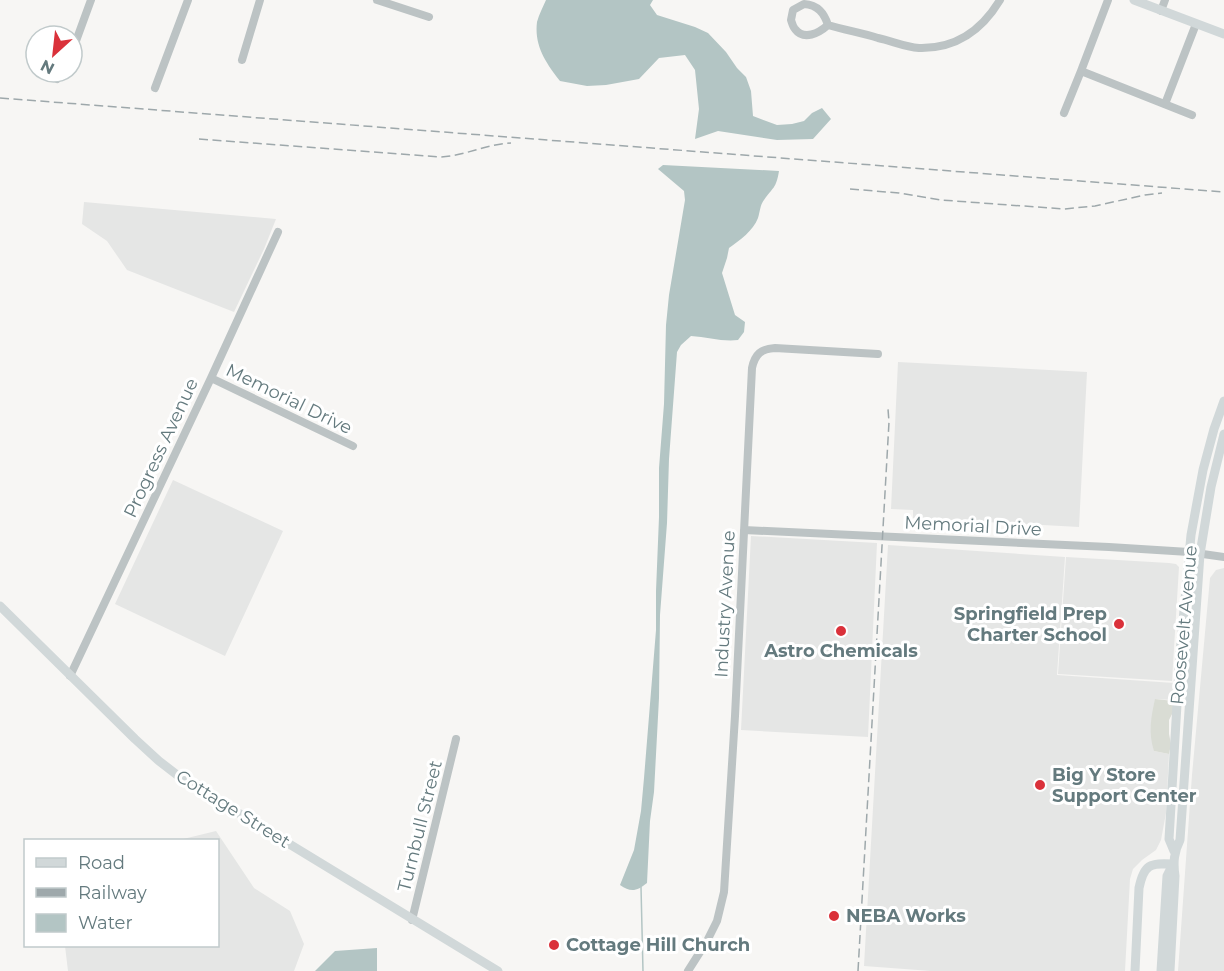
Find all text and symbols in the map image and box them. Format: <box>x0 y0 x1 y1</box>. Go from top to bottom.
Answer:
north arrow <box>24 24 84 84</box>
text: N <box>37 56 57 78</box>
street label: Memorial Drive <box>222 359 356 439</box>
street label: Progress Avenue <box>119 375 203 521</box>
street label: Memorial Drive <box>904 511 1042 541</box>
street label: Industry Avenue <box>710 530 740 678</box>
street label: Roosevelt Avenue <box>1166 544 1202 706</box>
place label: Springfield Prep Charter School <box>954 603 1107 646</box>
marker: Springfield Prep Charter School <box>1112 617 1126 631</box>
marker: Astro Chemicals <box>834 624 848 638</box>
place label: Astro Chemicals <box>763 640 918 662</box>
street label: Turnbull Street <box>393 758 447 894</box>
place label: Big Y Store Support Center <box>1052 764 1197 807</box>
street label: Cottage Street <box>172 765 294 853</box>
marker: Big Y Store Support Center <box>1033 778 1047 792</box>
legend <box>24 839 219 947</box>
text: Road <box>78 852 125 874</box>
text: Railway <box>78 882 147 904</box>
place label: NEBA Works <box>846 905 966 927</box>
marker: NEBA Works <box>827 909 841 923</box>
text: Water <box>78 912 133 934</box>
place label: Cottage Hill Church <box>566 934 750 956</box>
marker: Cottage Hill Church <box>547 938 561 952</box>

